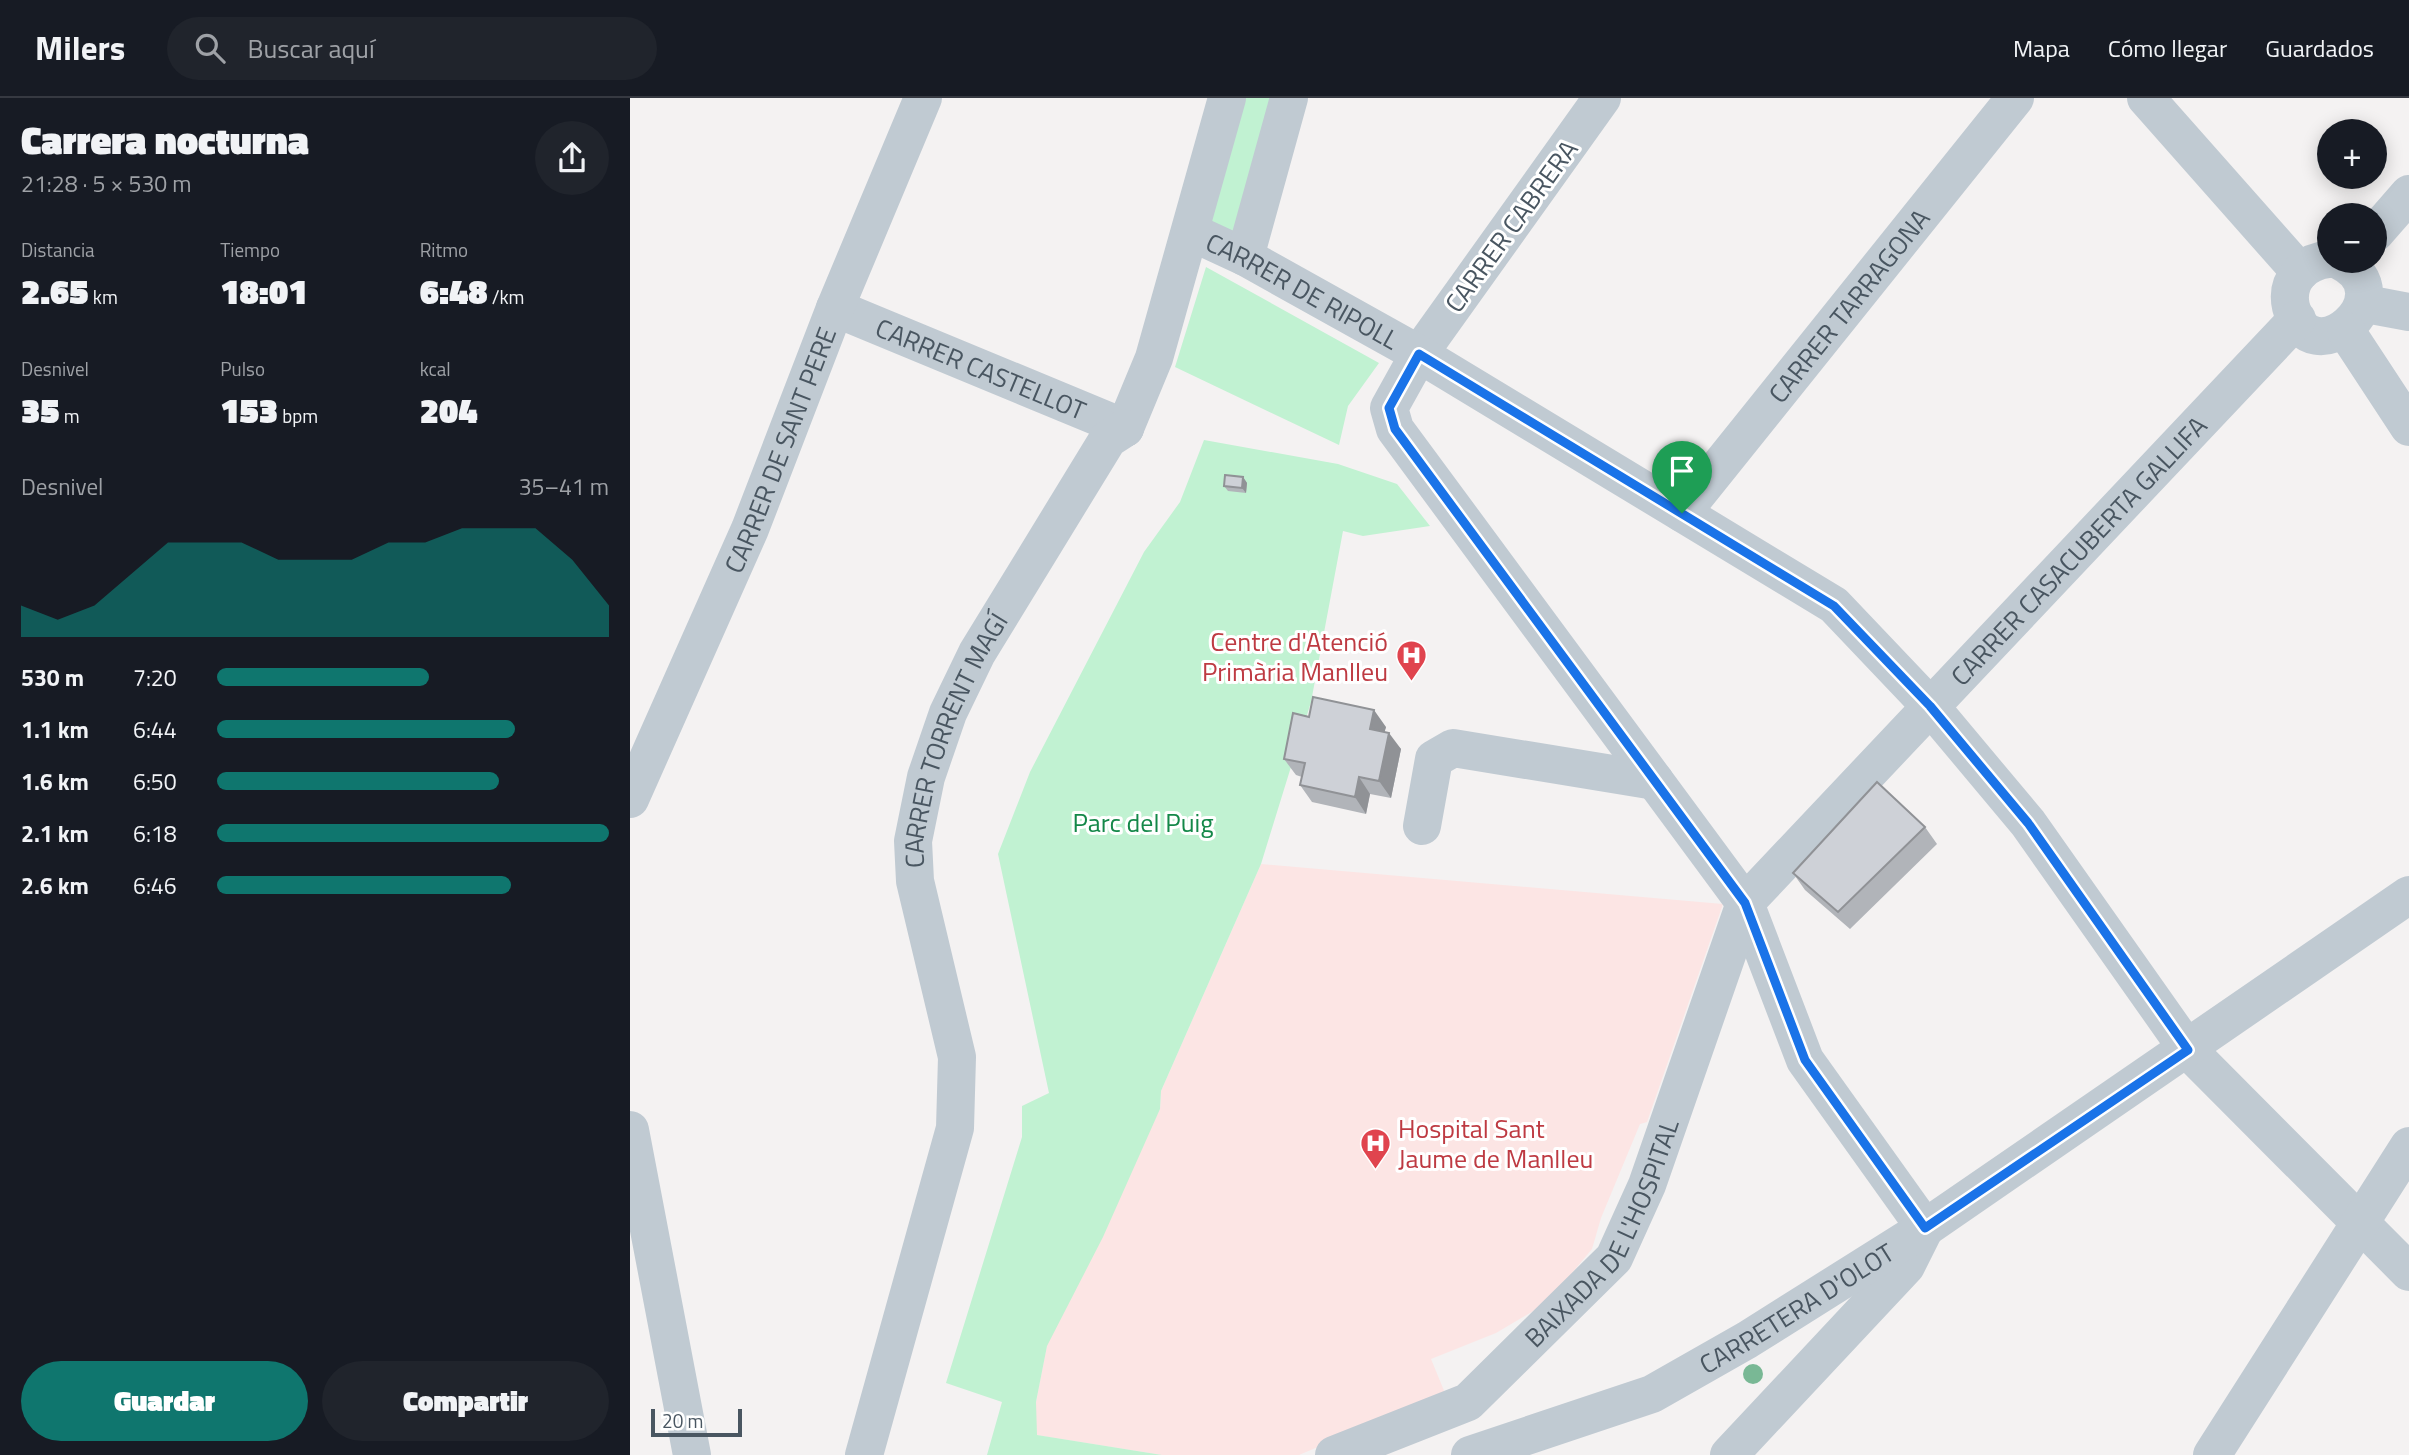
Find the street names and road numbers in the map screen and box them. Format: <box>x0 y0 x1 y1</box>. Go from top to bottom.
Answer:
street label: CARRER CABRERA <box>1435 132 1587 320</box>
street label: CARRER TARRAGONA <box>1758 200 1939 411</box>
street label: CARRER DE RIPOLL <box>1200 222 1407 359</box>
street label: CARRER CASTELLOT <box>870 308 1092 429</box>
street label: CARRER DE SANT PERE <box>713 321 845 579</box>
street label: CARRER CASACUBERTA GALLIFA <box>1941 407 2216 694</box>
street label: CARRER TORRENT MAGÍ <box>893 604 1017 869</box>
street label: BAIXADA DE L'HOSPITAL <box>1515 1113 1688 1356</box>
street label: CARRETERA D'OLOT <box>1692 1233 1902 1383</box>

